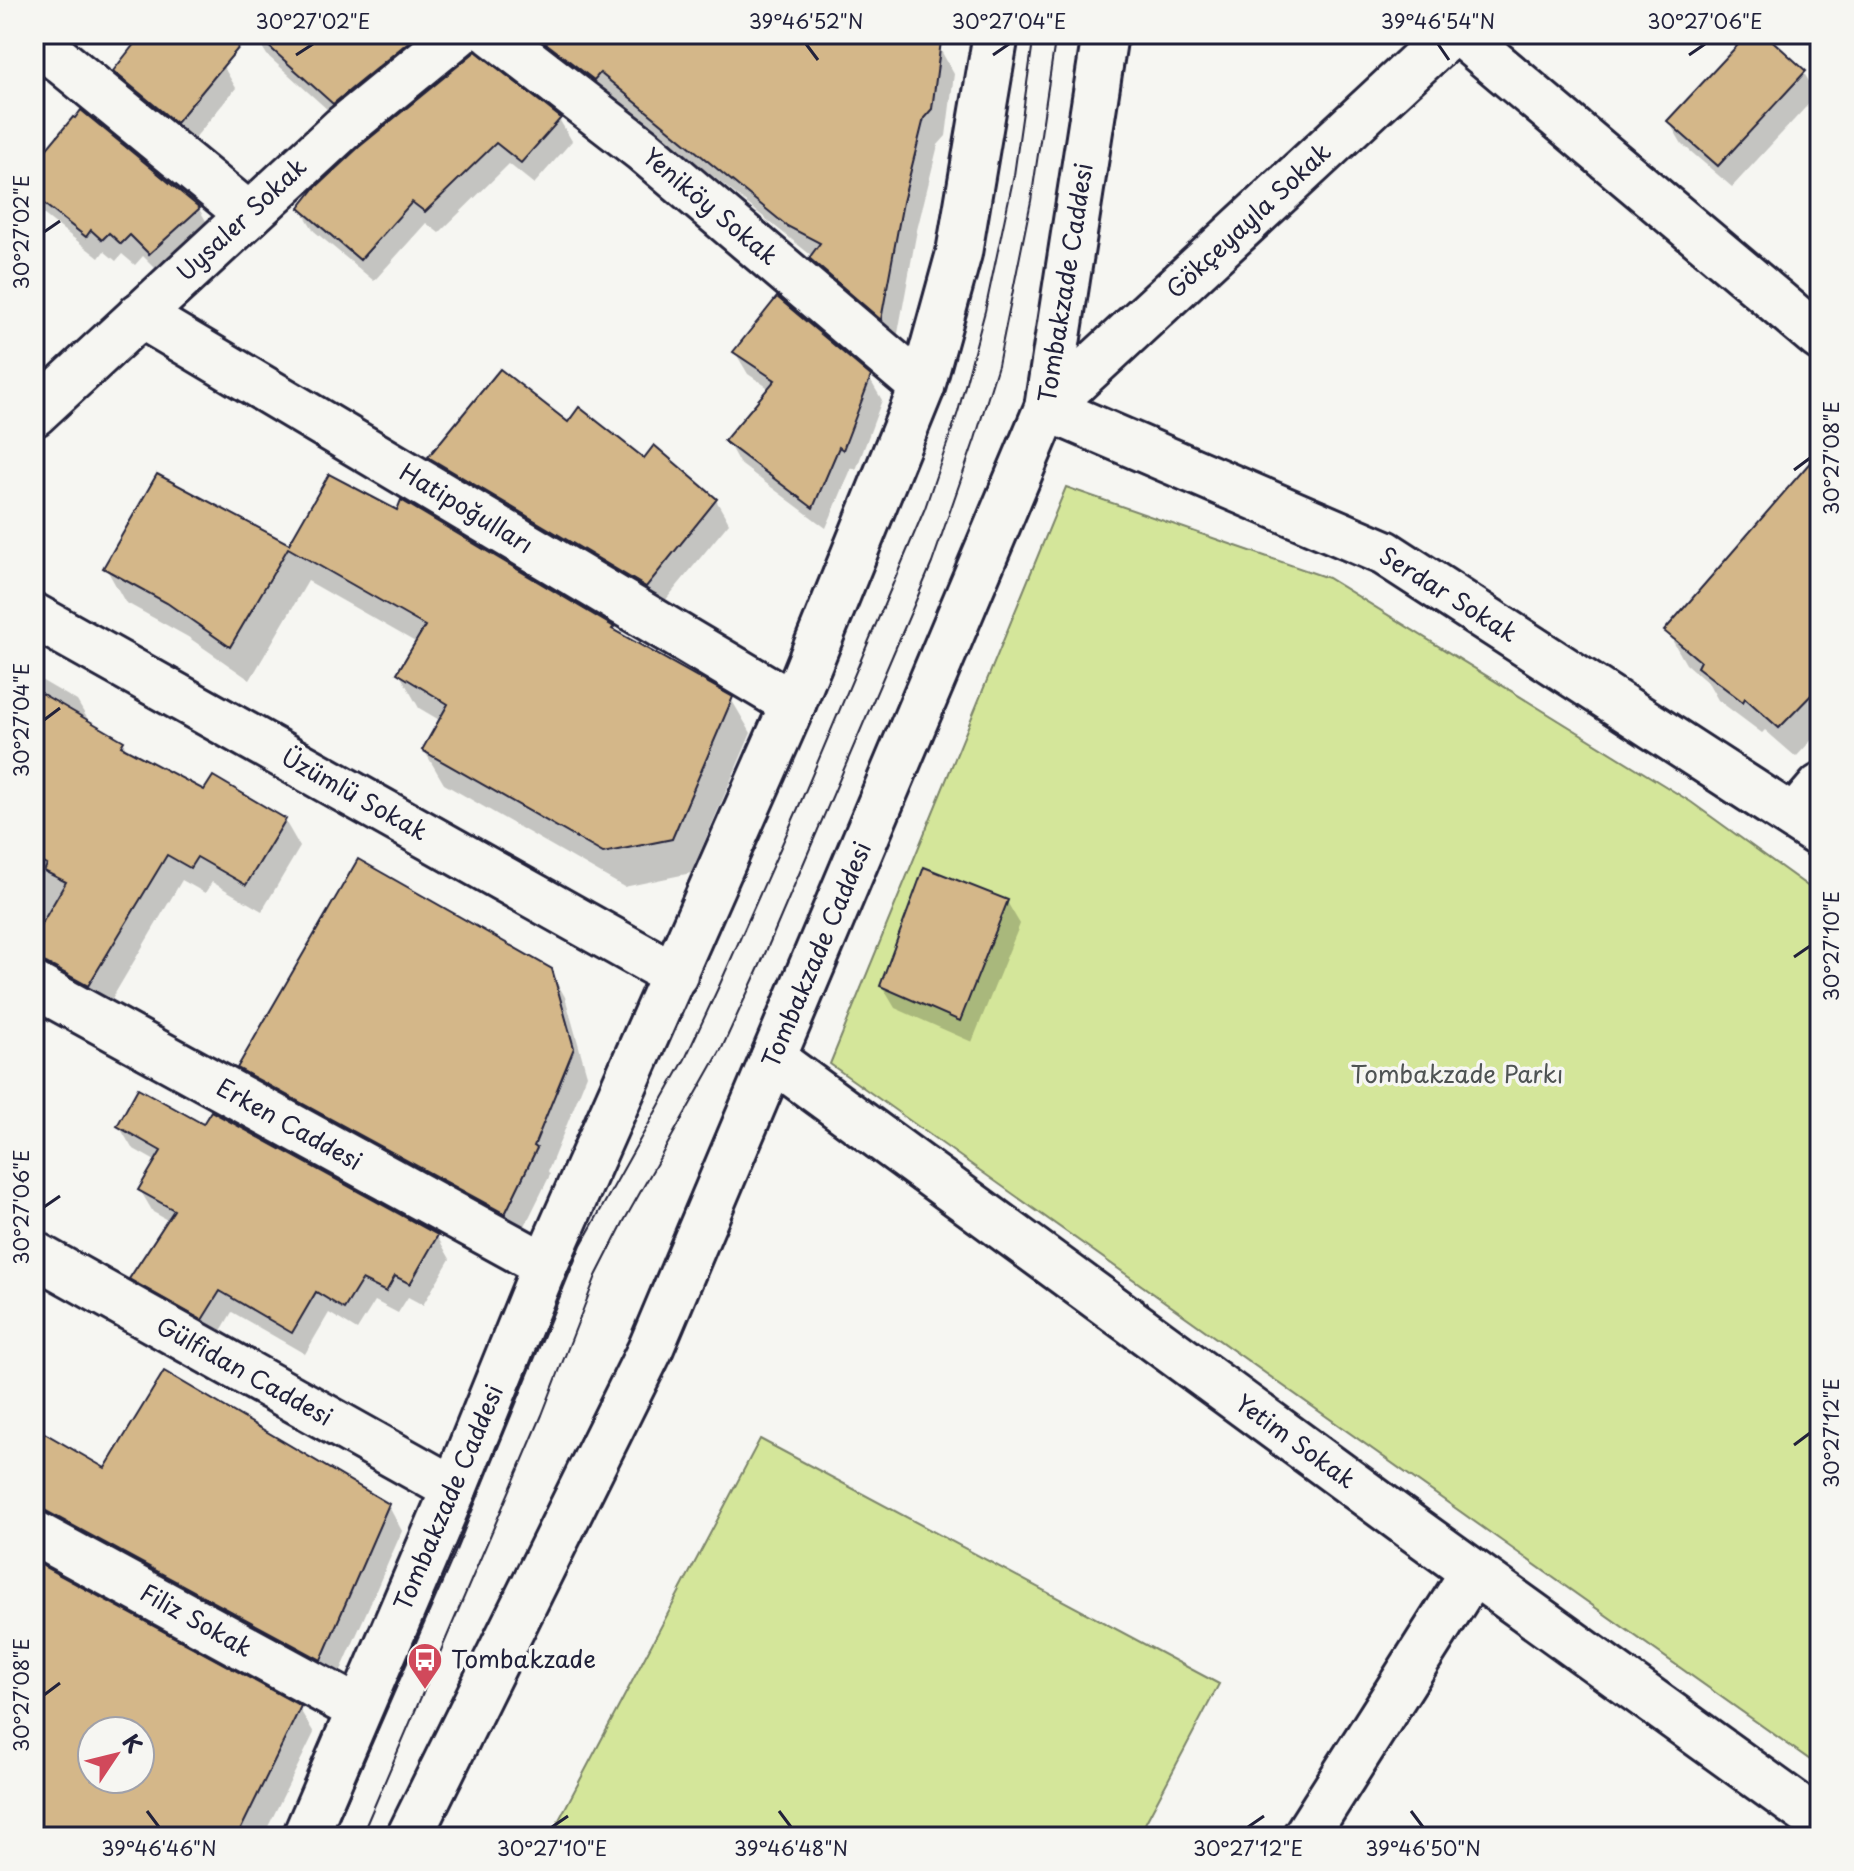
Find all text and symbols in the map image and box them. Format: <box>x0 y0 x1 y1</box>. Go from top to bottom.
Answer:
text: 30°27'02"E <box>256 6 370 36</box>
text: 39°46'52"N <box>749 6 863 36</box>
text: 30°27'04"E <box>952 6 1066 36</box>
text: 39°46'54"N <box>1381 6 1495 36</box>
text: 30°27'06"E <box>1647 6 1763 36</box>
street label: Gökçeyayla Sokak <box>1157 133 1338 306</box>
street label: Yeniköy Sokak <box>636 138 787 273</box>
street label: Uysaler Sokak <box>167 148 314 289</box>
street label: Tombakzade Caddesi <box>1027 160 1101 405</box>
text: 30°27'02"E <box>6 175 36 289</box>
text: 30°27'08"E <box>1816 401 1846 515</box>
street label: Hatipoğulları <box>393 453 541 561</box>
street label: Serdar Sokak <box>1373 536 1525 650</box>
text: 30°27'04"E <box>6 663 36 777</box>
street label: Üzümlü Sokak <box>275 738 435 849</box>
street label: Tombakzade Caddesi <box>751 836 879 1073</box>
text: 30°27'10"E <box>1816 891 1846 1001</box>
park label: Tombakzade Parkı <box>1351 1055 1563 1091</box>
street label: Erken Caddesi <box>211 1068 369 1178</box>
text: 30°27'06"E <box>6 1149 36 1265</box>
street label: Gülfidan Caddesi <box>150 1307 340 1434</box>
text: 30°27'12"E <box>1816 1378 1846 1488</box>
street label: Tombakzade Caddesi <box>383 1379 511 1616</box>
street label: Yetim Sokak <box>1228 1384 1364 1497</box>
street label: Filiz Sokak <box>134 1574 260 1665</box>
text: 30°27'08"E <box>6 1638 36 1752</box>
place label: Tombakzade <box>451 1640 596 1676</box>
bus stop icon: Tombakzade <box>406 1641 444 1691</box>
north arrow <box>76 1715 156 1795</box>
text: K <box>115 1727 152 1759</box>
text: 39°46'46"N <box>101 1833 217 1863</box>
text: 30°27'10"E <box>497 1833 607 1863</box>
text: 39°46'48"N <box>734 1833 848 1863</box>
text: 30°27'12"E <box>1193 1833 1303 1863</box>
text: 39°46'50"N <box>1365 1833 1481 1863</box>

